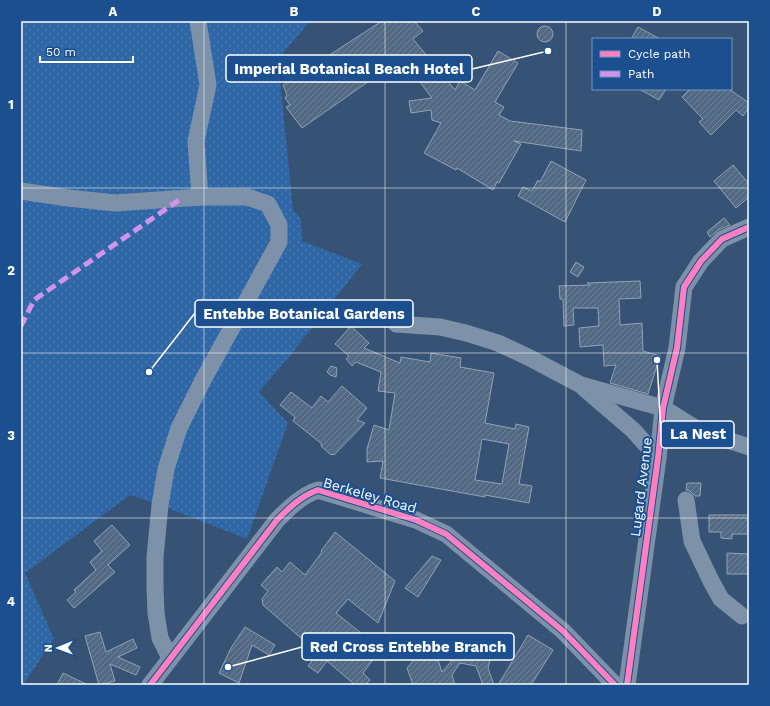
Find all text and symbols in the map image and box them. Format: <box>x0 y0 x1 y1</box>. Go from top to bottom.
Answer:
text: A <box>109 4 118 19</box>
text: B <box>290 4 299 19</box>
text: C <box>472 4 481 19</box>
text: D <box>652 4 662 19</box>
scale bar <box>40 38 133 64</box>
legend <box>592 38 732 90</box>
text: 50 m <box>46 45 76 59</box>
text: Cycle path <box>628 47 690 61</box>
callout: Imperial Botanical Beach Hotel <box>226 55 472 82</box>
text: Imperial Botanical Beach Hotel <box>234 60 464 78</box>
text: Path <box>628 67 654 81</box>
text: 1 <box>8 97 14 112</box>
text: 2 <box>7 263 15 278</box>
callout: Entebbe Botanical Gardens <box>195 300 413 327</box>
text: Entebbe Botanical Gardens <box>203 305 405 323</box>
callout: La Nest <box>661 421 734 448</box>
text: La Nest <box>670 425 727 443</box>
text: 3 <box>7 428 15 443</box>
street label: Lugard Avenue <box>627 436 655 538</box>
street label: Berkeley Road <box>321 474 419 516</box>
text: 4 <box>7 594 16 609</box>
north arrow <box>38 628 78 668</box>
callout: Red Cross Entebbe Branch <box>302 633 514 660</box>
text: Red Cross Entebbe Branch <box>310 638 506 656</box>
text: N <box>42 644 55 652</box>

